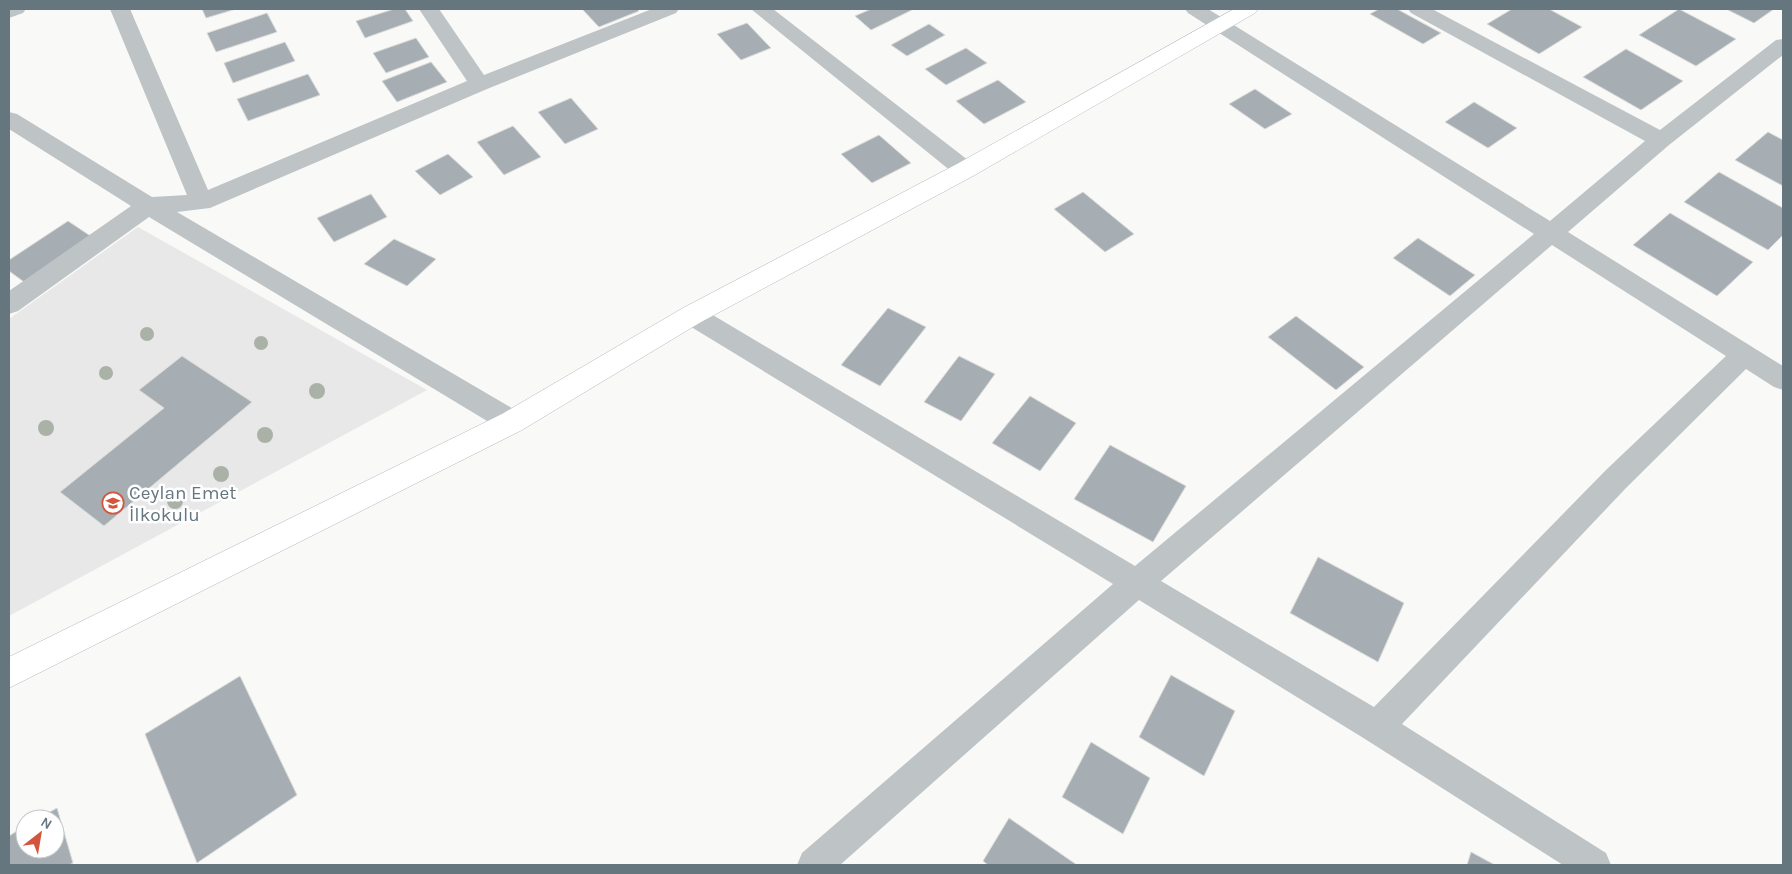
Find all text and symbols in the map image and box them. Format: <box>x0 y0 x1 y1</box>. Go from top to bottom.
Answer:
place label: Ceylan Emet İlkokulu <box>129 482 236 526</box>
school or university icon: Ceylan Emet İlkokulu <box>101 491 125 515</box>
north arrow <box>15 809 65 859</box>
text: N <box>38 813 55 833</box>

